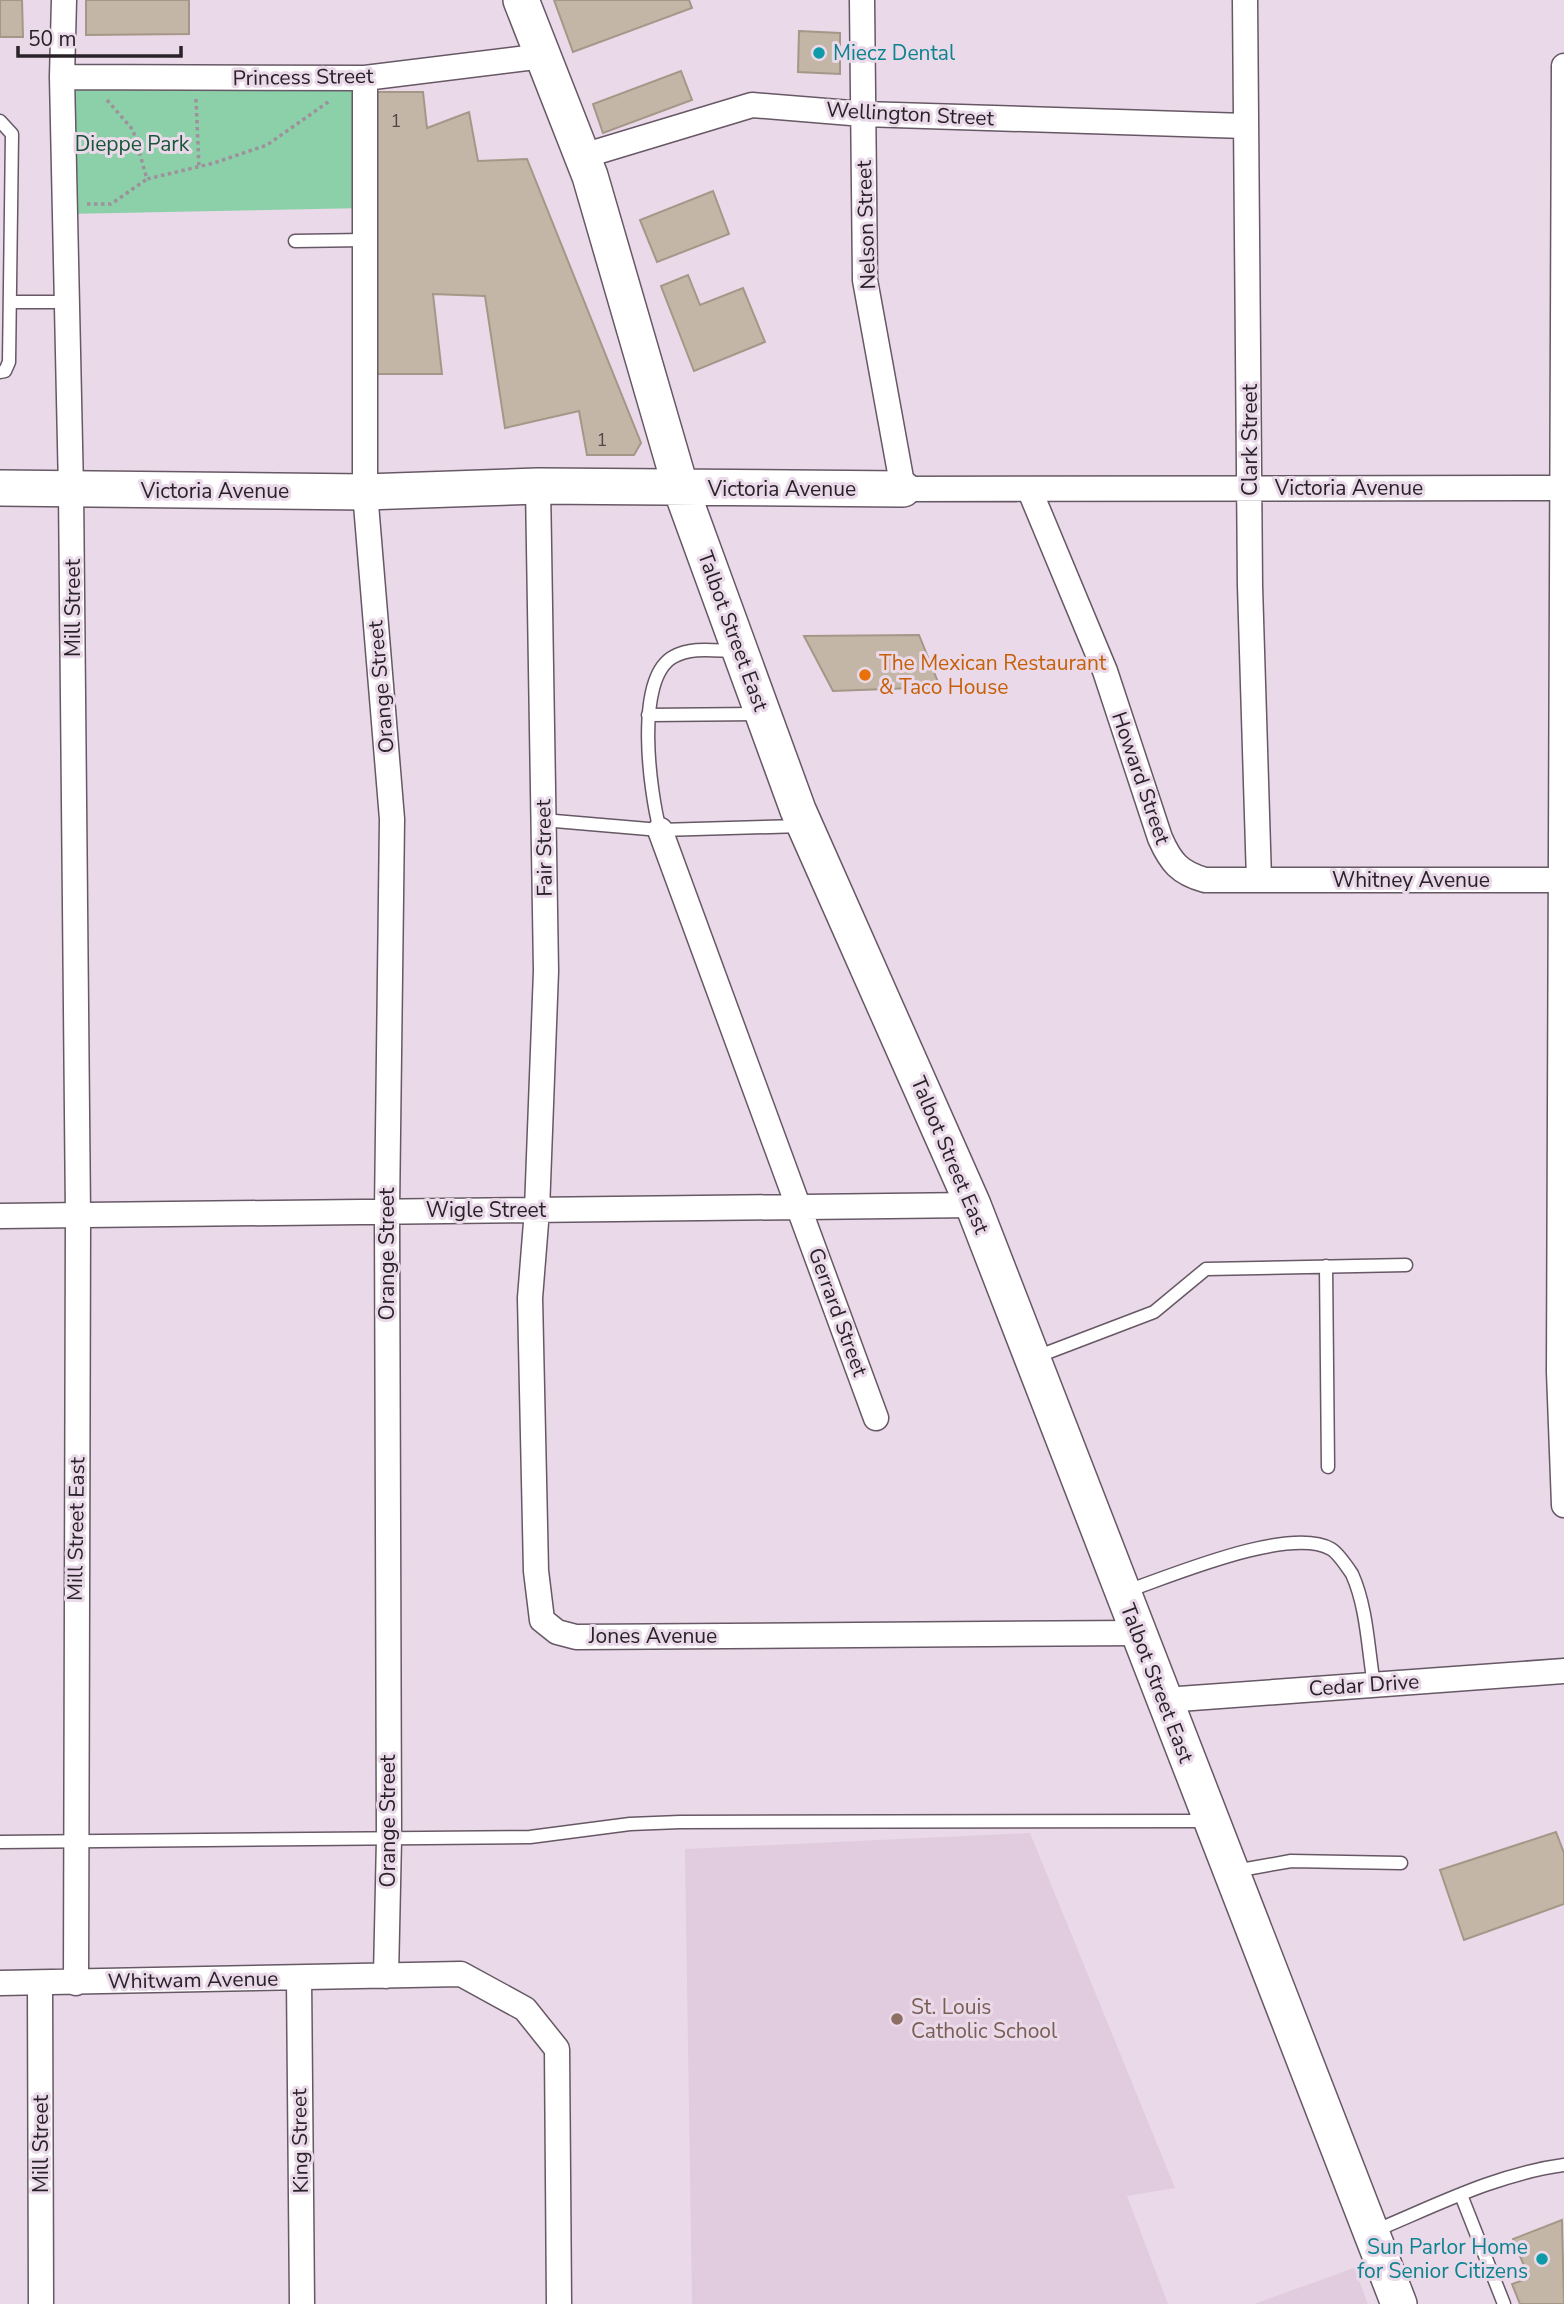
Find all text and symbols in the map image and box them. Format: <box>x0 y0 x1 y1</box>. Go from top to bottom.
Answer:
scale bar <box>18 14 180 58</box>
text: 50 m <box>28 25 77 53</box>
place label: Miecz Dental <box>833 39 956 67</box>
marker: Miecz Dental <box>811 45 827 61</box>
street label: Princess Street <box>232 62 374 92</box>
street label: Wellington Street <box>825 96 995 132</box>
house number: 1 <box>391 109 401 133</box>
park label: Dieppe Park <box>75 130 190 158</box>
street label: Nelson Street <box>850 159 882 290</box>
street label: Clark Street <box>1236 383 1264 496</box>
house number: 1 <box>597 428 607 452</box>
street label: Victoria Avenue <box>1274 474 1423 502</box>
street label: Victoria Avenue <box>707 475 856 503</box>
street label: Victoria Avenue <box>140 477 289 505</box>
street label: Talbot Street East <box>691 547 775 715</box>
street label: Mill Street <box>59 558 87 657</box>
street label: Orange Street <box>361 619 401 754</box>
place label: The Mexican Restaurant & Taco House <box>879 649 1107 701</box>
marker: The Mexican Restaurant & Taco House <box>857 667 873 683</box>
street label: Howard Street <box>1105 708 1177 849</box>
street label: Fair Street <box>529 798 559 897</box>
street label: Whitney Avenue <box>1332 866 1490 894</box>
street label: Talbot Street East <box>904 1072 996 1238</box>
street label: Orange Street <box>373 1187 401 1320</box>
street label: Wigle Street <box>426 1196 547 1224</box>
street label: Gerrard Street <box>802 1244 874 1381</box>
street label: Mill Street East <box>61 1456 91 1601</box>
street label: Talbot Street East <box>1114 1599 1200 1767</box>
street label: Jones Avenue <box>588 1622 717 1650</box>
street label: Cedar Drive <box>1308 1667 1420 1703</box>
street label: Orange Street <box>374 1754 402 1887</box>
street label: Whitwam Avenue <box>107 1965 279 1995</box>
place label: St. Louis Catholic School <box>911 1993 1058 2045</box>
marker: St. Louis Catholic School <box>889 2011 905 2027</box>
street label: King Street <box>285 2088 315 2194</box>
street label: Mill Street <box>27 2094 55 2193</box>
place label: Sun Parlor Home for Senior Citizens <box>1357 2233 1528 2285</box>
marker: Sun Parlor Home for Senior Citizens <box>1534 2251 1550 2267</box>

